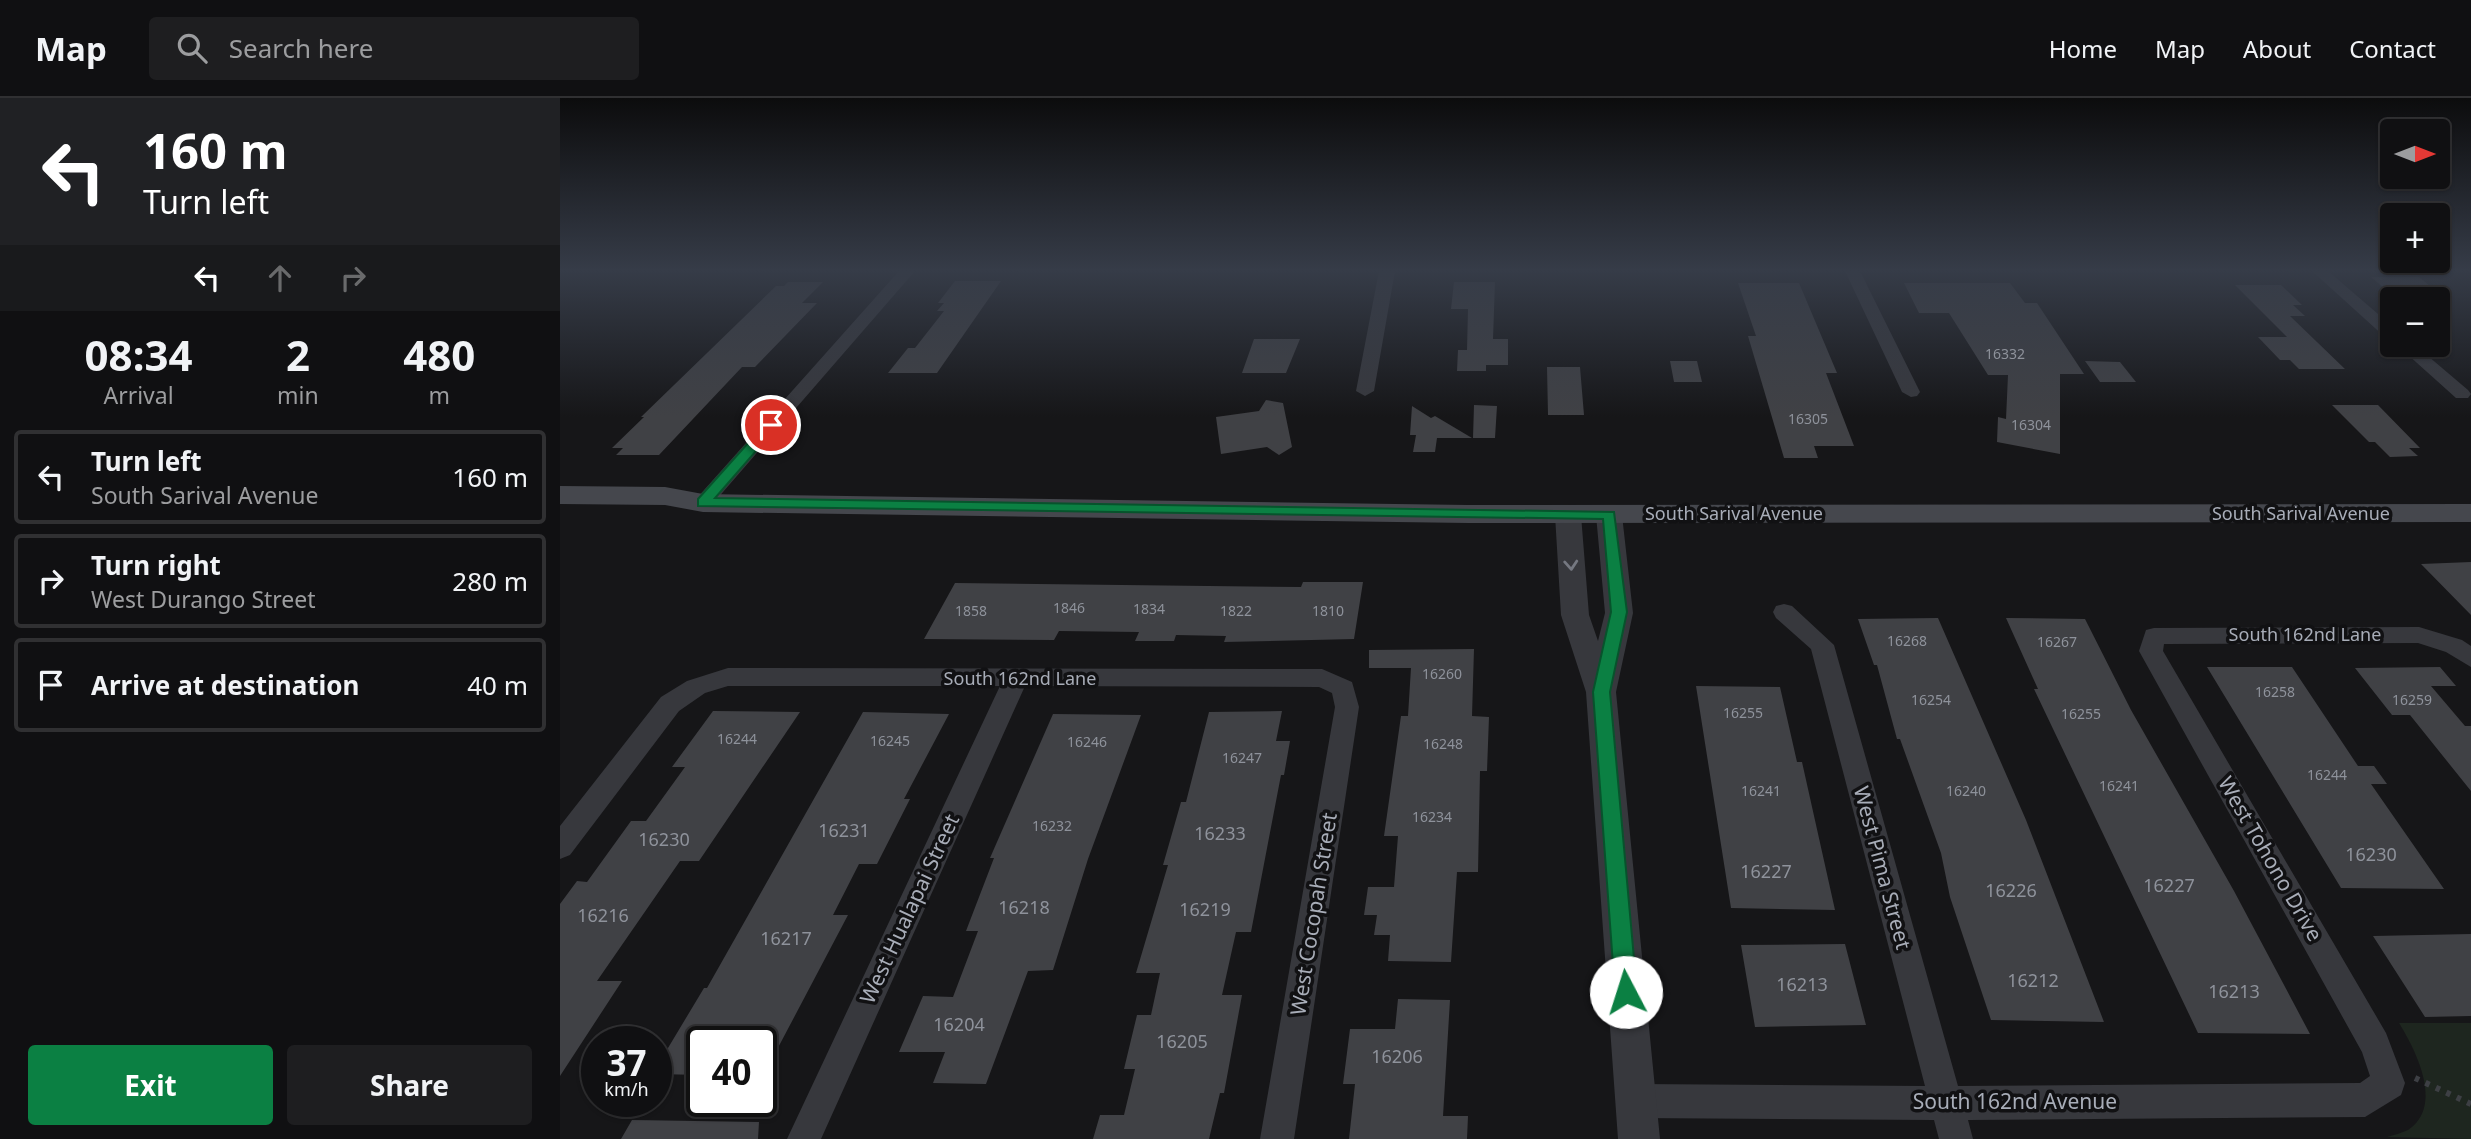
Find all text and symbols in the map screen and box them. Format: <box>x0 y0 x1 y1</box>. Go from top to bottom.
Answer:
search box <box>149 17 639 80</box>
text: Map <box>35 26 107 71</box>
icon: search <box>173 29 211 67</box>
text: Search here <box>229 30 373 66</box>
text: Home <box>2049 32 2117 65</box>
text: Map <box>2155 32 2205 65</box>
text: About <box>2243 32 2311 65</box>
text: Contact <box>2349 32 2436 65</box>
text: 160 m <box>143 117 288 183</box>
north arrow <box>2380 119 2450 189</box>
map controls <box>2380 119 2450 357</box>
icon: left <box>28 126 119 217</box>
text: Turn left <box>143 180 269 223</box>
button: + <box>2380 203 2450 273</box>
icon: left <box>188 259 226 297</box>
icon: ahead <box>261 259 299 297</box>
icon: right <box>334 259 372 297</box>
button: − <box>2380 287 2450 357</box>
text: 08:34 <box>85 326 192 383</box>
text: 2 <box>286 326 310 383</box>
text: 480 <box>403 326 475 383</box>
house number: 16332 <box>1985 344 2025 363</box>
text: Arrival <box>103 379 174 411</box>
text: min <box>277 379 319 411</box>
text: m <box>429 379 450 411</box>
pin <box>741 395 801 455</box>
icon: arrive <box>752 406 790 444</box>
house number: 16305 <box>1788 409 1828 428</box>
house number: 16304 <box>2011 415 2051 434</box>
text: Turn left <box>91 443 202 479</box>
icon: left <box>32 458 70 496</box>
text: 160 m <box>452 459 528 495</box>
text: South Sarival Avenue <box>91 479 318 511</box>
street label: South Sarival Avenue <box>1645 501 1823 525</box>
street label: South Sarival Avenue <box>2212 501 2390 525</box>
text: Turn right <box>91 547 221 583</box>
one-way arrow <box>1564 560 1579 571</box>
icon: right <box>32 562 70 600</box>
text: 280 m <box>452 563 528 599</box>
text: West Durango Street <box>91 583 316 615</box>
house number: 1846 <box>1053 598 1085 617</box>
house number: 1834 <box>1133 599 1165 618</box>
house number: 1858 <box>955 601 987 620</box>
house number: 1822 <box>1220 601 1252 620</box>
house number: 1810 <box>1312 601 1344 620</box>
street label: South 162nd Lane <box>2229 622 2381 646</box>
house number: 16268 <box>1887 631 1927 650</box>
house number: 16267 <box>2037 632 2077 651</box>
house number: 16260 <box>1422 664 1462 683</box>
icon: arrive <box>32 666 70 704</box>
street label: South 162nd Lane <box>944 666 1096 690</box>
text: Arrive at destination <box>91 667 360 703</box>
text: 40 m <box>467 667 528 703</box>
house number: 16258 <box>2255 682 2295 701</box>
house number: 16254 <box>1911 690 1951 709</box>
house number: 16259 <box>2392 690 2432 709</box>
house number: 16255 <box>1723 703 1763 722</box>
house number: 16255 <box>2061 704 2101 723</box>
house number: 16244 <box>717 729 757 748</box>
house number: 16245 <box>870 731 910 750</box>
house number: 16246 <box>1067 732 1107 751</box>
house number: 16248 <box>1423 734 1463 753</box>
house number: 16247 <box>1222 748 1262 767</box>
house number: 16244 <box>2307 765 2347 784</box>
street label: West Tohono Drive <box>2212 771 2329 946</box>
house number: 16241 <box>2099 776 2139 795</box>
house number: 16241 <box>1741 781 1781 800</box>
house number: 16240 <box>1946 781 1986 800</box>
street label: West Pima Street <box>1848 783 1918 953</box>
house number: 16234 <box>1412 807 1452 826</box>
street label: West Hualapai Street <box>853 809 965 1008</box>
street label: West Cocopah Street <box>1283 810 1343 1017</box>
house number: 16232 <box>1032 816 1072 835</box>
house number: 16231 <box>818 818 870 842</box>
house number: 16233 <box>1194 821 1246 845</box>
house number: 16230 <box>638 827 690 851</box>
house number: 16230 <box>2345 842 2397 866</box>
house number: 16227 <box>1740 859 1792 883</box>
house number: 16227 <box>2143 873 2195 897</box>
house number: 16226 <box>1985 878 2037 902</box>
house number: 16218 <box>998 895 1050 919</box>
house number: 16219 <box>1179 897 1231 921</box>
house number: 16216 <box>577 903 629 927</box>
house number: 16217 <box>760 926 812 950</box>
position arrow <box>1589 955 1663 1029</box>
house number: 16212 <box>2007 968 2059 992</box>
house number: 16213 <box>1776 972 1828 996</box>
house number: 16213 <box>2208 979 2260 1003</box>
house number: 16204 <box>933 1012 985 1036</box>
speed limit sign: 40 <box>686 1026 777 1117</box>
house number: 16205 <box>1156 1029 1208 1053</box>
text: 37 <box>606 1039 647 1086</box>
house number: 16206 <box>1371 1044 1423 1068</box>
button: Exit <box>28 1045 273 1125</box>
button: Share <box>287 1045 532 1125</box>
text: km/h <box>604 1077 649 1101</box>
street label: South 162nd Avenue <box>1913 1087 2117 1115</box>

